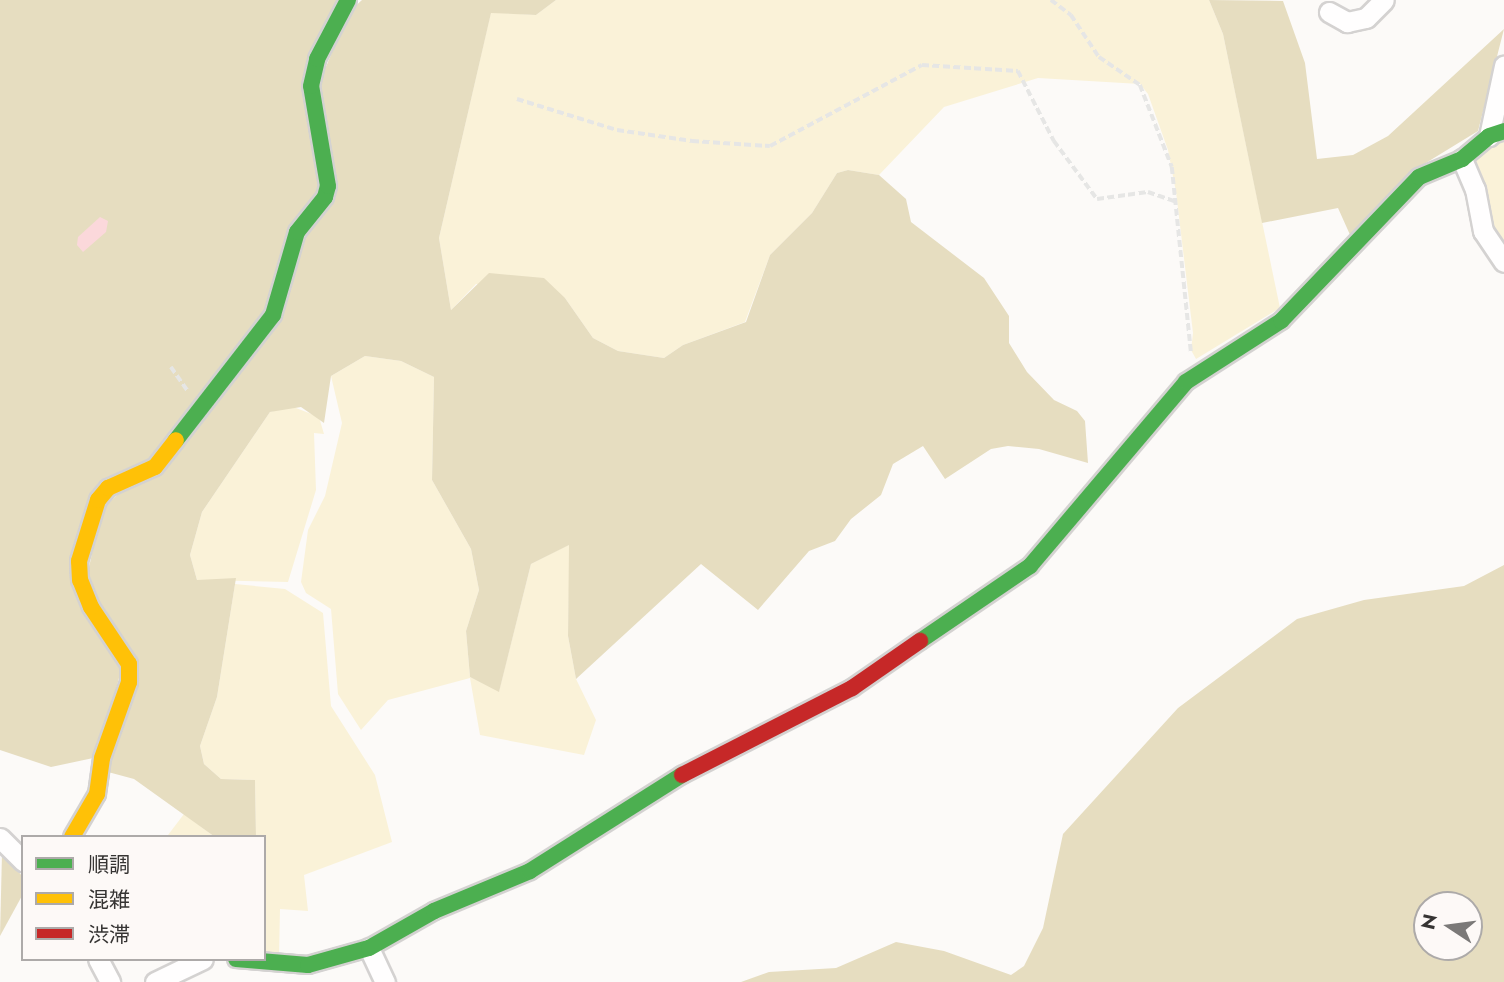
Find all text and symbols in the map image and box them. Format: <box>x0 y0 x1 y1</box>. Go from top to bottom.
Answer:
legend <box>21 835 266 961</box>
text: 順調 <box>88 850 130 880</box>
text: 混雑 <box>88 885 130 915</box>
north arrow <box>1413 891 1483 961</box>
text: N <box>1414 911 1444 932</box>
text: 渋滞 <box>88 920 130 950</box>

